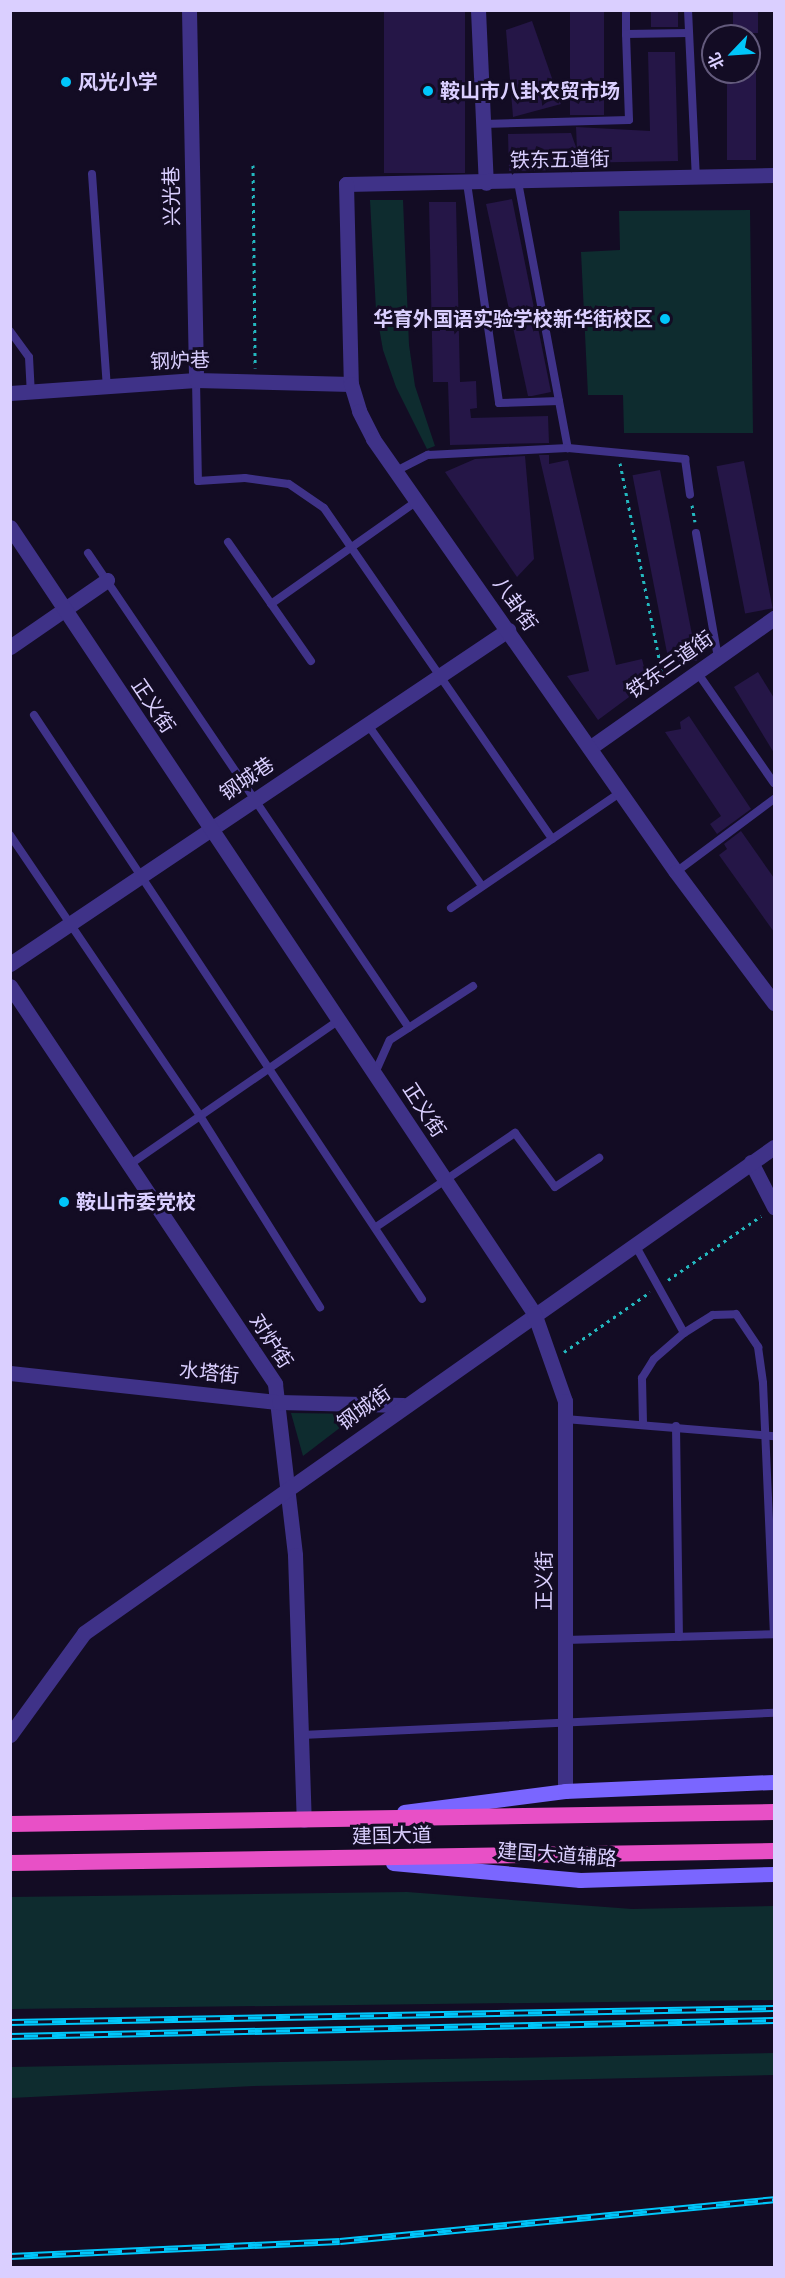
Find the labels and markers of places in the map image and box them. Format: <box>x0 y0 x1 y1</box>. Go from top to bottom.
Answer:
place label: 风光小学 <box>78 70 158 94</box>
marker: 风光小学 <box>59 75 73 89</box>
place label: 鞍山市八卦农贸市场 <box>440 79 620 103</box>
marker: 鞍山市八卦农贸市场 <box>421 84 435 98</box>
place label: 华育外国语实验学校新华街校区 <box>373 307 653 331</box>
marker: 华育外国语实验学校新华街校区 <box>658 312 672 326</box>
place label: 鞍山市委党校 <box>76 1190 196 1214</box>
marker: 鞍山市委党校 <box>57 1195 71 1209</box>

